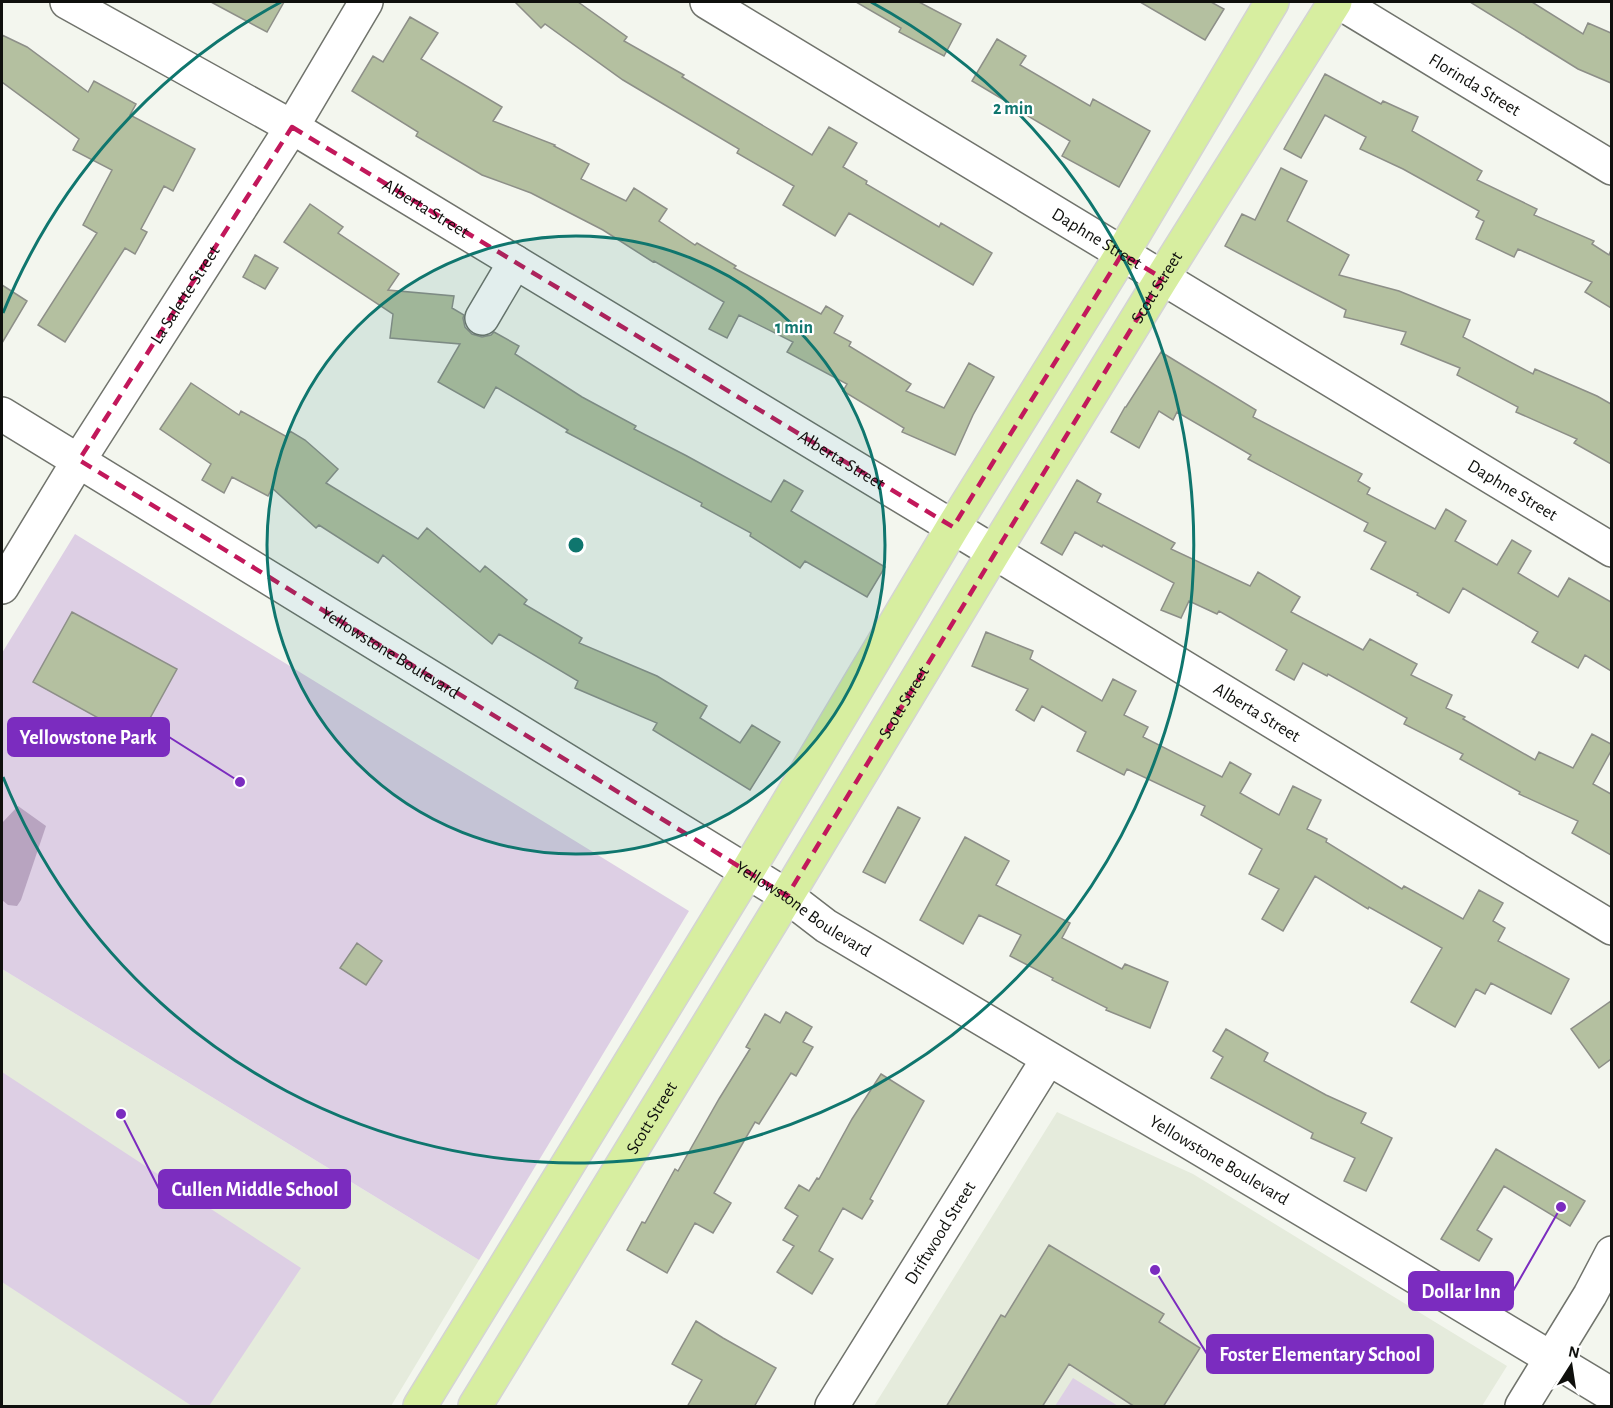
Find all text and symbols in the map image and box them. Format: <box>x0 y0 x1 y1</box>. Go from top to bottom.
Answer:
street label: Florinda Street <box>1425 51 1523 120</box>
text: 2 min <box>993 100 1033 118</box>
street label: Alberta Street <box>379 176 472 242</box>
street label: Daphne Street <box>1049 205 1145 273</box>
street label: La Salette Street <box>148 242 224 347</box>
street label: Scott Street <box>1128 248 1186 327</box>
text: 1 min <box>775 319 813 337</box>
street label: Alberta Street <box>795 428 888 494</box>
street label: Daphne Street <box>1464 457 1560 525</box>
centre of rings <box>566 535 586 555</box>
street label: Yellowstone Boulevard <box>318 604 462 703</box>
street label: Scott Street <box>876 663 933 742</box>
street label: Alberta Street <box>1210 680 1303 746</box>
callout: Yellowstone Park <box>8 718 169 756</box>
text: Yellowstone Park <box>19 728 157 748</box>
street label: Yellowstone Boulevard <box>732 859 874 961</box>
street label: Scott Street <box>623 1079 681 1157</box>
street label: Yellowstone Boulevard <box>1146 1112 1292 1209</box>
callout: Cullen Middle School <box>159 1170 350 1208</box>
street label: Driftwood Street <box>902 1178 979 1288</box>
text: Cullen Middle School <box>172 1180 338 1200</box>
callout: Dollar Inn <box>1409 1272 1513 1310</box>
text: Dollar Inn <box>1421 1282 1501 1302</box>
callout: Foster Elementary School <box>1207 1335 1433 1373</box>
north arrow <box>1541 1336 1601 1396</box>
text: N <box>1567 1343 1581 1361</box>
text: Foster Elementary School <box>1219 1345 1421 1365</box>

